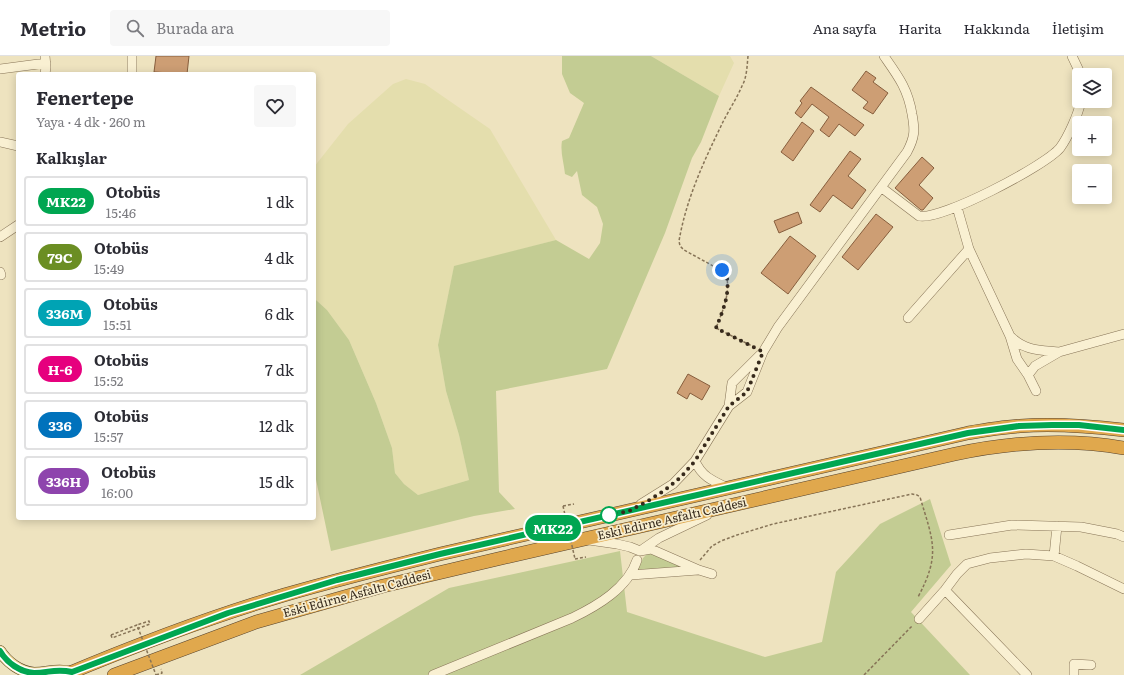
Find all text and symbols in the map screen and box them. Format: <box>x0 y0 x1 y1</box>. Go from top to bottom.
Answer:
search box <box>110 10 390 46</box>
text: Metrio <box>20 14 86 42</box>
text: Burada ara <box>156 16 234 39</box>
icon: search <box>124 17 146 39</box>
text: Ana sayfa <box>813 18 876 38</box>
text: Harita <box>898 18 942 38</box>
text: Hakkında <box>964 18 1030 38</box>
text: İletişim <box>1052 18 1104 38</box>
map controls <box>1072 68 1112 204</box>
button: layers <box>1072 68 1112 108</box>
text: Fenertepe <box>36 83 134 111</box>
button: heart <box>254 85 296 127</box>
text: Yaya · 4 dk · 260 m <box>36 112 146 131</box>
button: + <box>1072 116 1112 156</box>
text: Kalkışlar <box>36 146 107 169</box>
button: − <box>1072 164 1112 204</box>
text: Otobüs <box>106 180 160 203</box>
text: 1 dk <box>267 190 294 213</box>
text: MK22 <box>46 191 86 211</box>
text: 15:46 <box>106 203 136 222</box>
text: Otobüs <box>94 236 148 259</box>
text: 4 dk <box>264 246 294 269</box>
text: 79C <box>47 247 73 267</box>
text: 15:49 <box>94 259 124 278</box>
your location <box>712 260 732 280</box>
text: Otobüs <box>103 292 158 315</box>
text: 6 dk <box>265 302 294 325</box>
text: 336M <box>46 303 83 323</box>
text: 15:51 <box>103 315 131 334</box>
text: Otobüs <box>94 348 148 371</box>
text: 7 dk <box>265 358 294 381</box>
text: H-6 <box>48 359 72 379</box>
text: 15:52 <box>94 371 123 390</box>
text: Otobüs <box>94 404 148 427</box>
text: 12 dk <box>259 414 294 437</box>
text: 336 <box>48 415 72 435</box>
text: 15:57 <box>94 427 123 446</box>
text: Otobüs <box>101 460 156 483</box>
text: 15 dk <box>259 470 294 493</box>
text: 336H <box>46 471 81 491</box>
text: 16:00 <box>101 483 133 502</box>
street label: Eski Edirne Asfaltı Caddesi <box>595 492 748 544</box>
unlabelled marker <box>600 506 618 524</box>
line badge: MK22 <box>525 515 581 541</box>
text: MK22 <box>533 518 573 538</box>
street label: Eski Edirne Asfaltı Caddesi <box>281 565 433 621</box>

